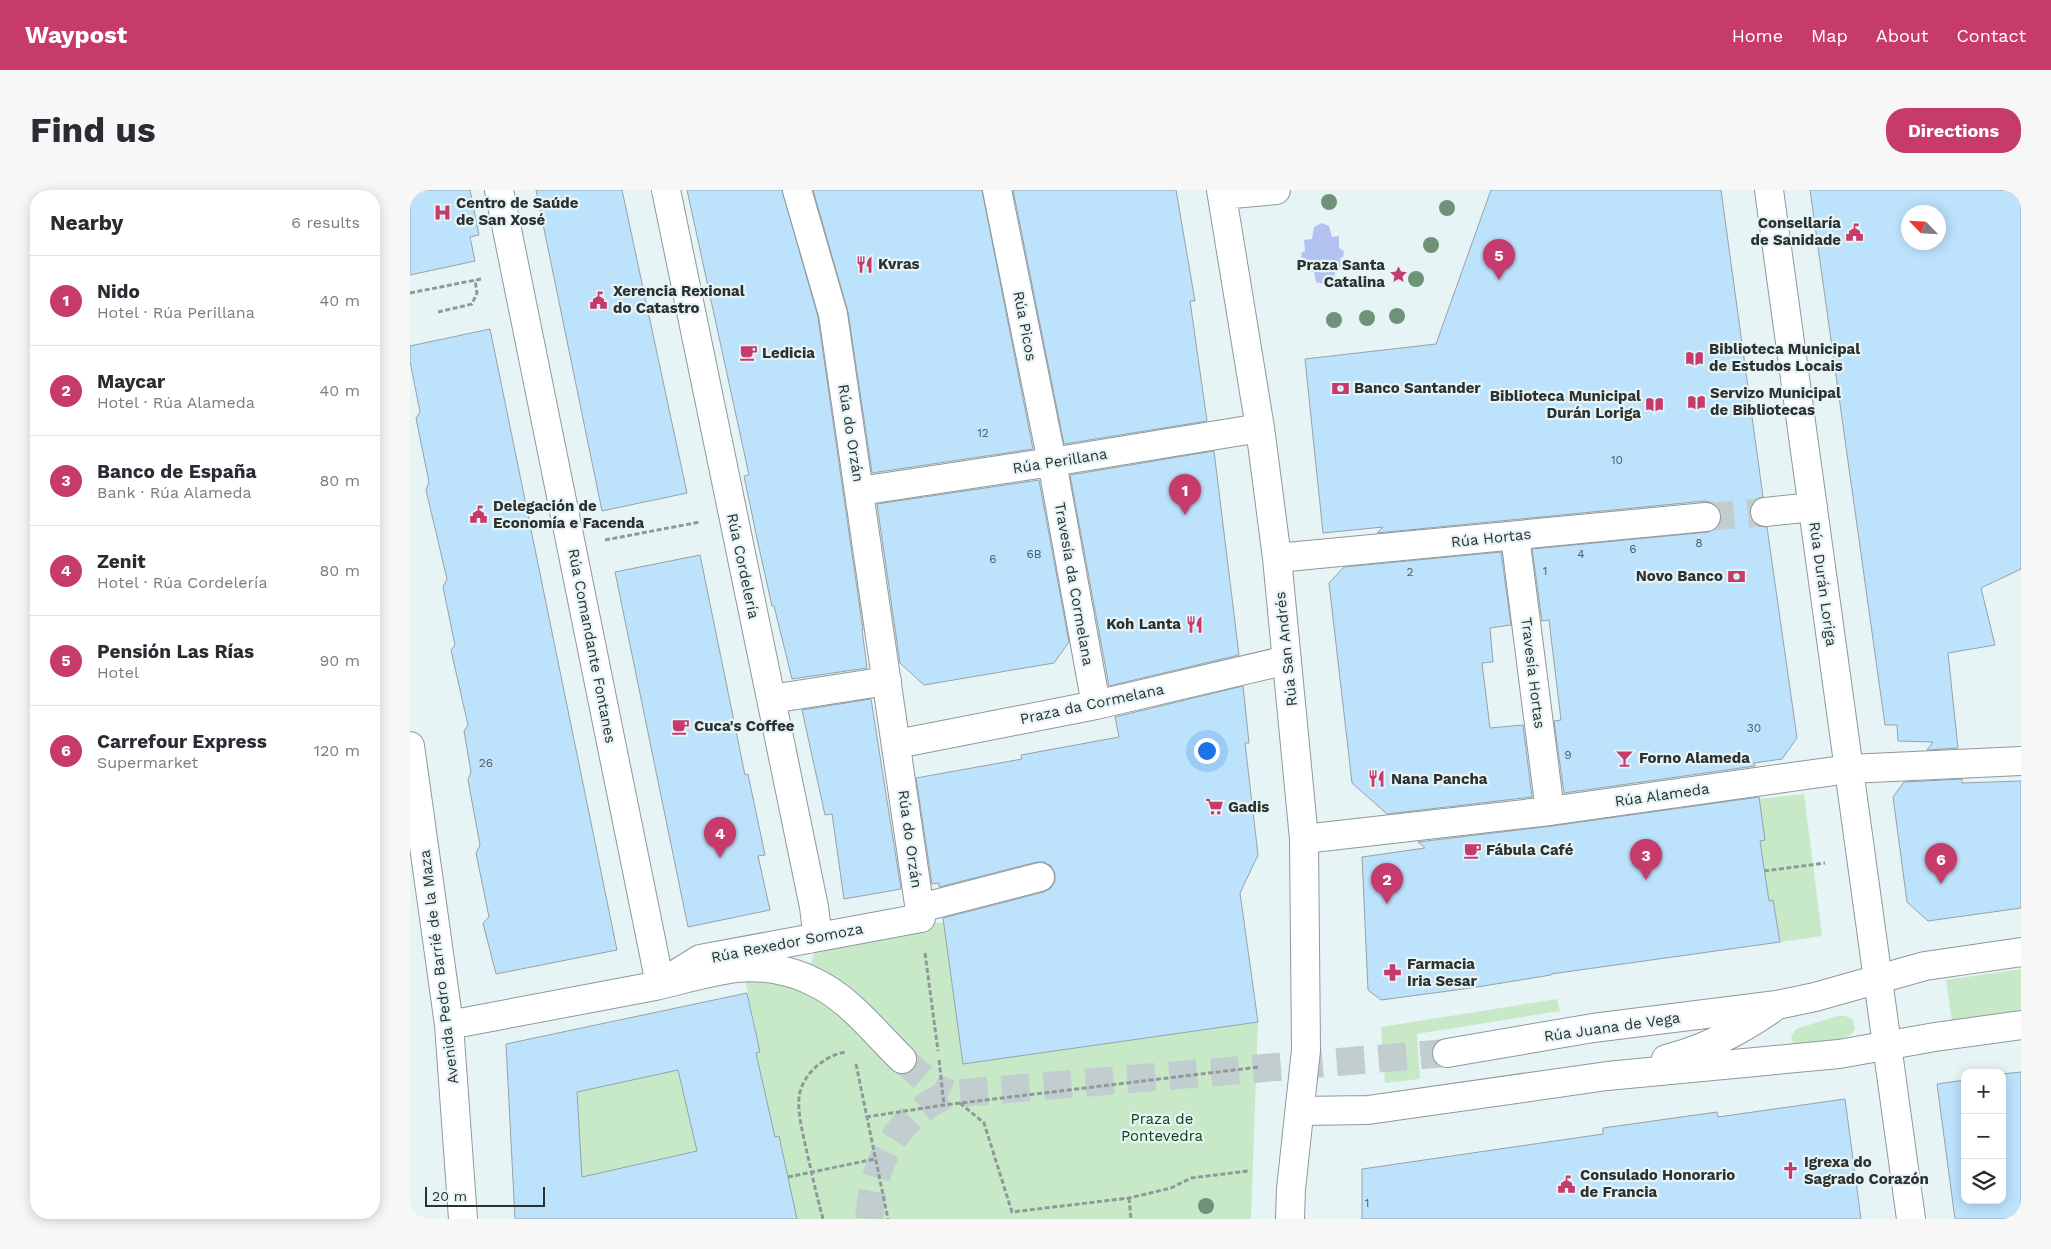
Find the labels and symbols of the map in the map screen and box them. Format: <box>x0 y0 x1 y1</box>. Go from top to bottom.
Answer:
place label: Centro de Saúde de San Xosé <box>456 194 579 229</box>
hospital icon: Centro de Saúde de San Xosé <box>432 202 452 222</box>
north arrow <box>1901 205 1946 250</box>
place label: Consellaría de Sanidade <box>1751 214 1841 249</box>
public building icon: Consellaría de Sanidade <box>1845 222 1865 242</box>
pin: 5 <box>1483 239 1515 280</box>
restaurant icon: Kvras <box>854 254 874 274</box>
place label: Kvras <box>878 255 920 273</box>
place label: Praza Santa Catalina <box>1296 256 1385 291</box>
place icon: Praza Santa Catalina <box>1389 264 1409 284</box>
place label: Xerencia Rexional do Catastro <box>613 282 745 317</box>
public building icon: Xerencia Rexional do Catastro <box>589 290 609 310</box>
street label: Rúa Picos <box>1009 290 1041 363</box>
place label: Biblioteca Municipal de Estudos Locais <box>1709 340 1860 375</box>
cafe icon: Ledicia <box>738 343 758 363</box>
place label: Ledicia <box>762 344 815 362</box>
library icon: Biblioteca Municipal de Estudos Locais <box>1685 348 1705 368</box>
bank icon: Banco Santander <box>1330 378 1350 398</box>
place label: Banco Santander <box>1354 379 1481 397</box>
street label: Rúa do Orzán <box>834 383 868 483</box>
place label: Servizo Municipal de Bibliotecas <box>1710 384 1841 419</box>
place label: Biblioteca Municipal Durán Loriga <box>1490 387 1641 422</box>
library icon: Servizo Municipal de Bibliotecas <box>1686 392 1706 412</box>
library icon: Biblioteca Municipal Durán Loriga <box>1645 395 1665 415</box>
house number: 12 <box>977 426 989 440</box>
street label: Rúa Perillana <box>1011 445 1109 477</box>
house number: 10 <box>1611 453 1623 467</box>
pin: 1 <box>1169 474 1201 515</box>
place label: Delegación de Economía e Facenda <box>493 497 644 532</box>
street label: Travesía da Cormelana <box>1051 501 1097 668</box>
public building icon: Delegación de Economía e Facenda <box>469 505 489 525</box>
street label: Rúa Cordelería <box>723 512 763 621</box>
street label: Rúa Durán Loriga <box>1805 521 1841 648</box>
street label: Rúa Hortas <box>1450 525 1532 551</box>
house number: 8 <box>1695 536 1703 550</box>
house number: 6 <box>1629 542 1637 556</box>
street label: Rúa Comandante Fontanes <box>564 547 620 745</box>
house number: 6B <box>1026 547 1042 561</box>
house number: 4 <box>1577 547 1585 561</box>
house number: 6 <box>989 552 997 566</box>
house number: 1 <box>1543 564 1547 578</box>
house number: 2 <box>1407 565 1414 579</box>
bank icon: Novo Banco <box>1727 566 1747 586</box>
place label: Novo Banco <box>1636 567 1723 585</box>
street label: Rúa San Andrés <box>1271 591 1301 707</box>
restaurant icon: Koh Lanta <box>1185 614 1205 634</box>
place label: Koh Lanta <box>1106 615 1181 633</box>
street label: Travesía Hortas <box>1517 616 1549 730</box>
street label: Praza da Cormelana <box>1018 680 1166 728</box>
cafe icon: Cuca's Coffee <box>670 716 690 736</box>
place label: Cuca's Coffee <box>694 717 795 735</box>
house number: 30 <box>1747 721 1761 735</box>
your location <box>1194 738 1220 764</box>
house number: 9 <box>1564 748 1572 762</box>
bar icon: Forno Alameda <box>1615 748 1635 768</box>
place label: Forno Alameda <box>1639 749 1750 767</box>
house number: 26 <box>479 756 493 770</box>
restaurant icon: Nana Pancha <box>1367 769 1387 789</box>
place label: Nana Pancha <box>1391 770 1488 788</box>
street label: Rúa Alameda <box>1613 779 1711 811</box>
street label: Rúa do Orzán <box>894 789 926 889</box>
supermarket icon: Gadis <box>1204 797 1224 817</box>
place label: Gadis <box>1228 798 1269 816</box>
pin: 4 <box>704 817 736 858</box>
pin: 3 <box>1630 839 1662 880</box>
cafe icon: Fábula Café <box>1462 840 1482 860</box>
place label: Fábula Café <box>1486 841 1574 859</box>
pin: 6 <box>1925 843 1957 884</box>
street label: Avenida Pedro Barrié de la Maza <box>416 848 462 1085</box>
pin: 2 <box>1371 863 1403 904</box>
street label: Rúa Rexedor Somoza <box>710 919 865 967</box>
place label: Farmacia Iria Sesar <box>1407 955 1477 990</box>
pharmacy icon: Farmacia Iria Sesar <box>1383 963 1403 983</box>
street label: Rúa Juana de Vega <box>1543 1008 1682 1045</box>
park label: Praza de Pontevedra <box>1121 1110 1204 1145</box>
place label: Igrexa do Sagrado Corazón <box>1804 1153 1929 1188</box>
church icon: Igrexa do Sagrado Corazón <box>1780 1161 1800 1181</box>
place label: Consulado Honorario de Francia <box>1580 1166 1735 1201</box>
public building icon: Consulado Honorario de Francia <box>1556 1174 1576 1194</box>
scale bar <box>425 1184 545 1207</box>
house number: 1 <box>1365 1196 1369 1210</box>

